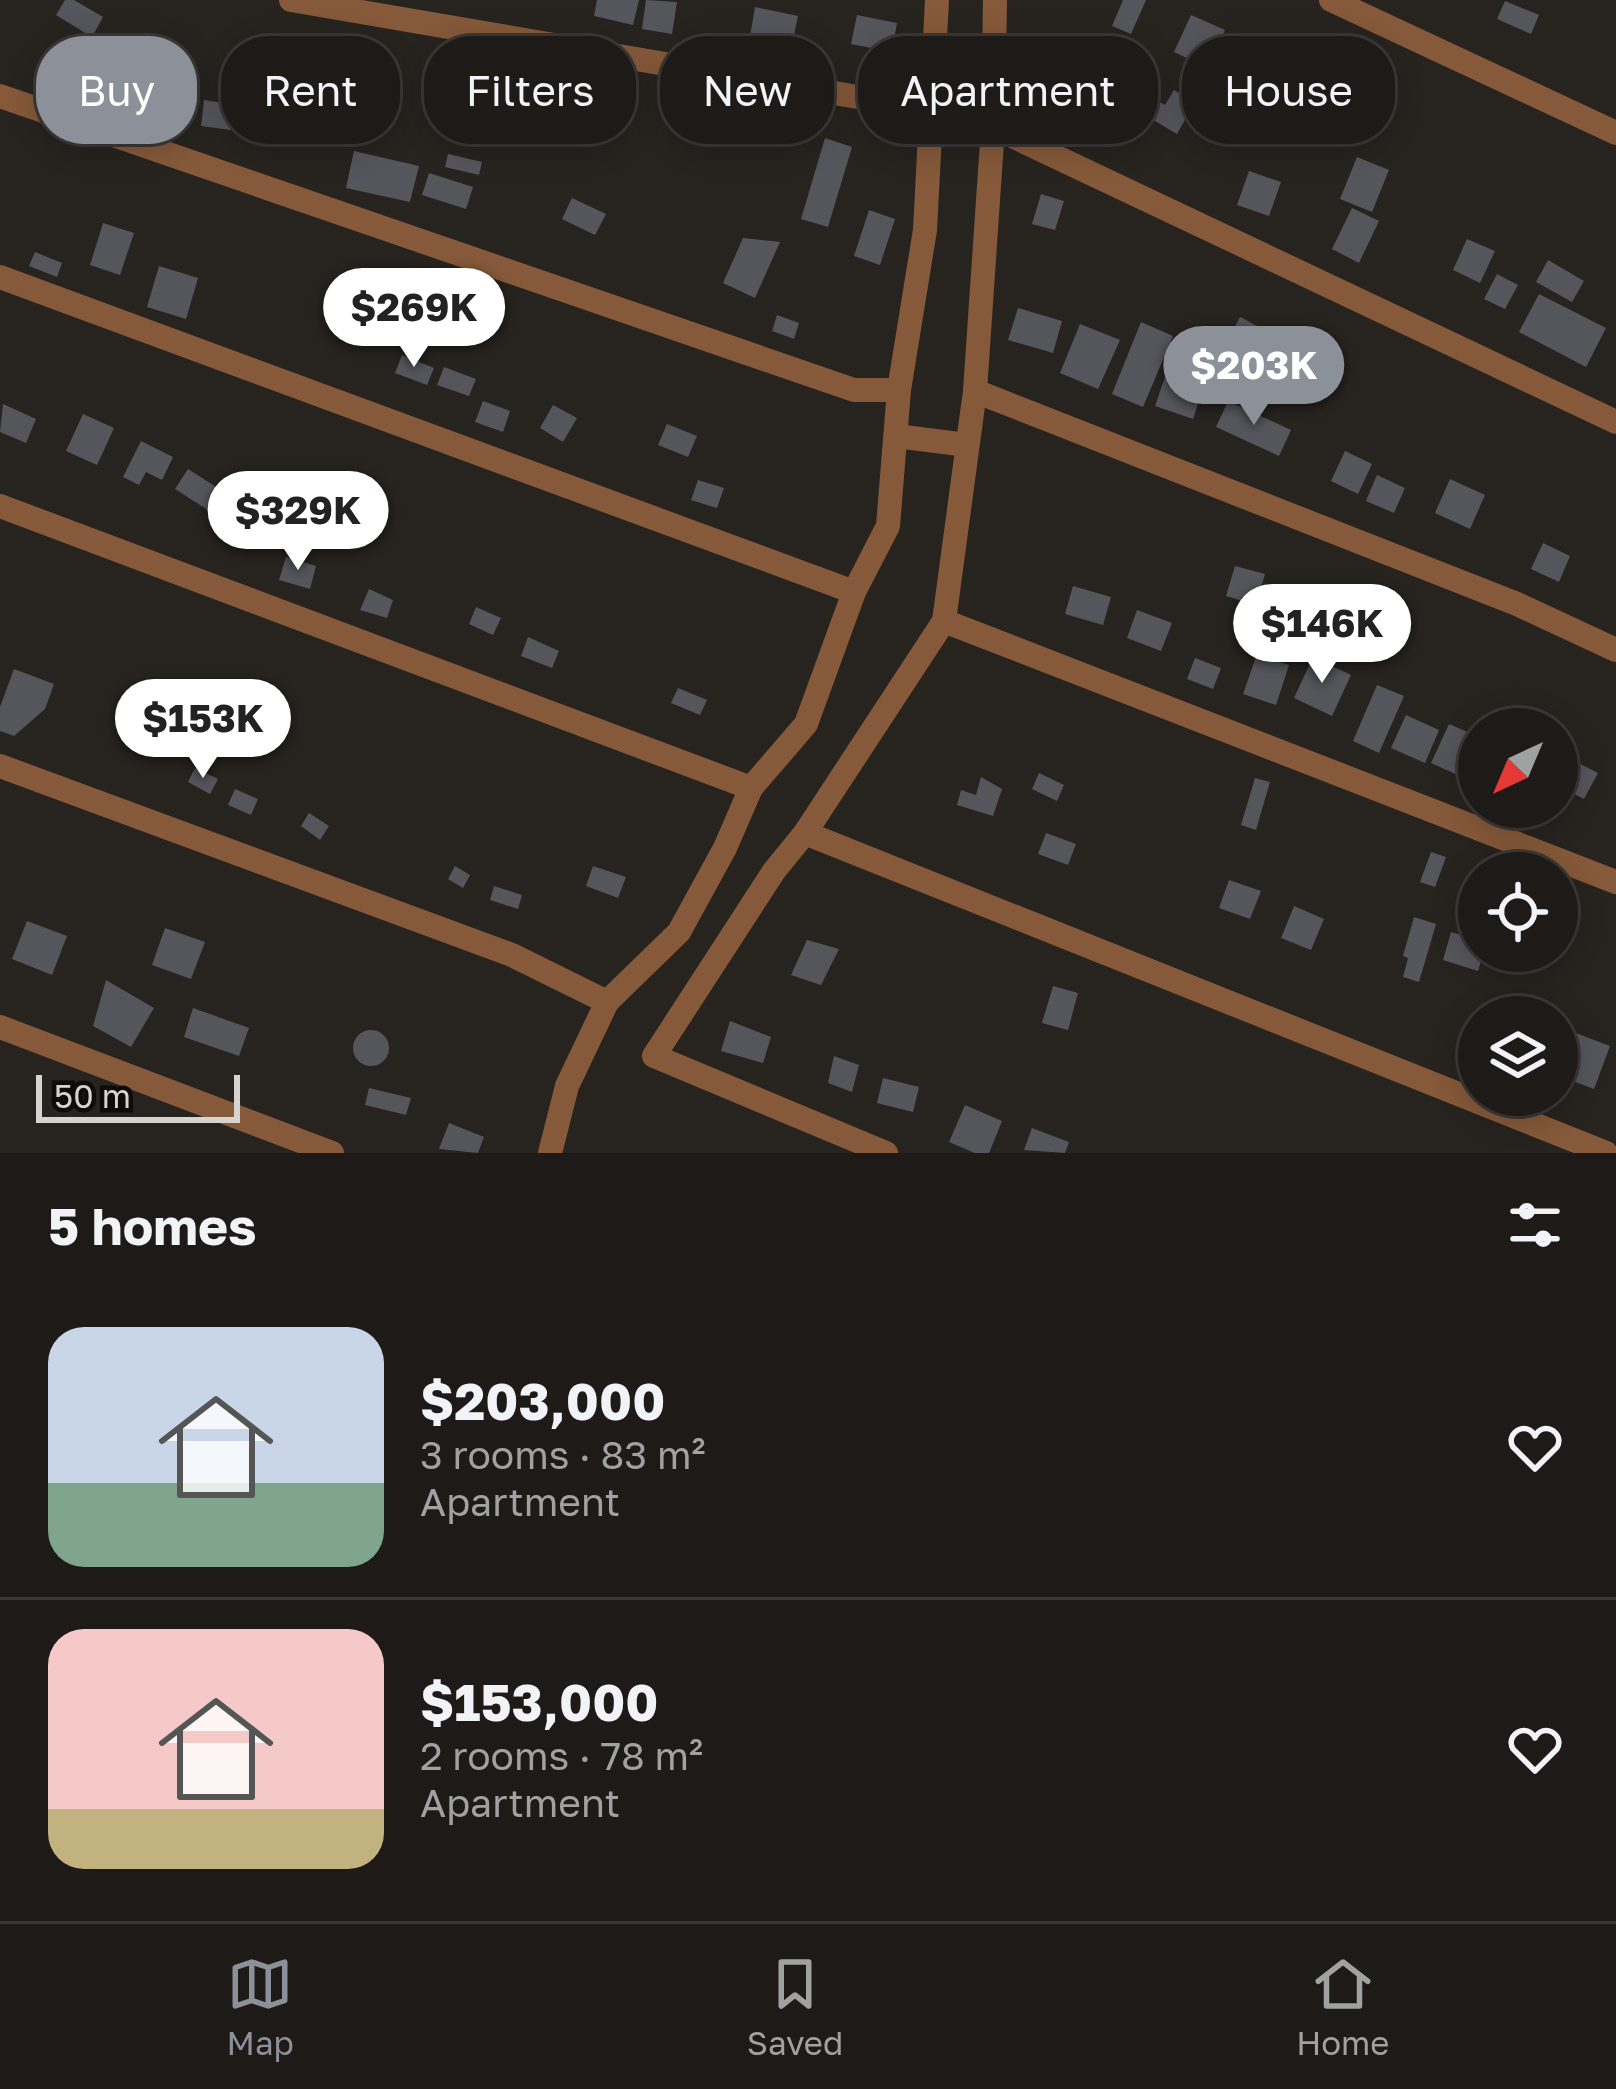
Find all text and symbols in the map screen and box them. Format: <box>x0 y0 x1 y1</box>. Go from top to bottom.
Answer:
chip: Buy <box>36 36 197 144</box>
chip: Rent <box>221 36 400 144</box>
chip: Filters <box>424 36 636 144</box>
chip: New <box>660 36 834 144</box>
chip: Apartment <box>858 36 1158 144</box>
chip: House <box>1182 36 1395 144</box>
pin: $269K <box>330 268 498 370</box>
text: $269K <box>350 283 478 330</box>
pin: $203K <box>1170 326 1338 428</box>
text: $203K <box>1190 341 1318 388</box>
pin: $329K <box>214 471 382 573</box>
text: $329K <box>235 486 361 533</box>
pin: $146K <box>1238 584 1406 686</box>
text: $146K <box>1260 599 1384 646</box>
pin: $153K <box>119 679 287 781</box>
text: $153K <box>142 694 264 741</box>
north arrow <box>1458 708 1578 828</box>
map controls <box>1458 708 1578 1116</box>
button: locate <box>1458 852 1578 972</box>
button: layers <box>1458 996 1578 1116</box>
scale bar <box>36 1069 240 1122</box>
text: 50 m <box>54 1076 131 1115</box>
icon: filters <box>1502 1192 1568 1258</box>
text: 5 homes <box>48 1195 257 1256</box>
text: $203,000 <box>420 1370 665 1431</box>
icon: home <box>144 1375 288 1519</box>
icon: heart <box>1502 1414 1568 1480</box>
text: 3 rooms · 83 m² <box>420 1431 705 1478</box>
text: Apartment <box>420 1478 620 1525</box>
text: $153,000 <box>420 1671 658 1732</box>
icon: home <box>144 1677 288 1821</box>
icon: heart <box>1502 1716 1568 1782</box>
text: 2 rooms · 78 m² <box>420 1732 703 1779</box>
text: Apartment <box>420 1779 620 1826</box>
tab: Map <box>227 1951 294 2062</box>
tab: Saved <box>747 1951 843 2062</box>
tab: Home <box>1296 1951 1389 2062</box>

